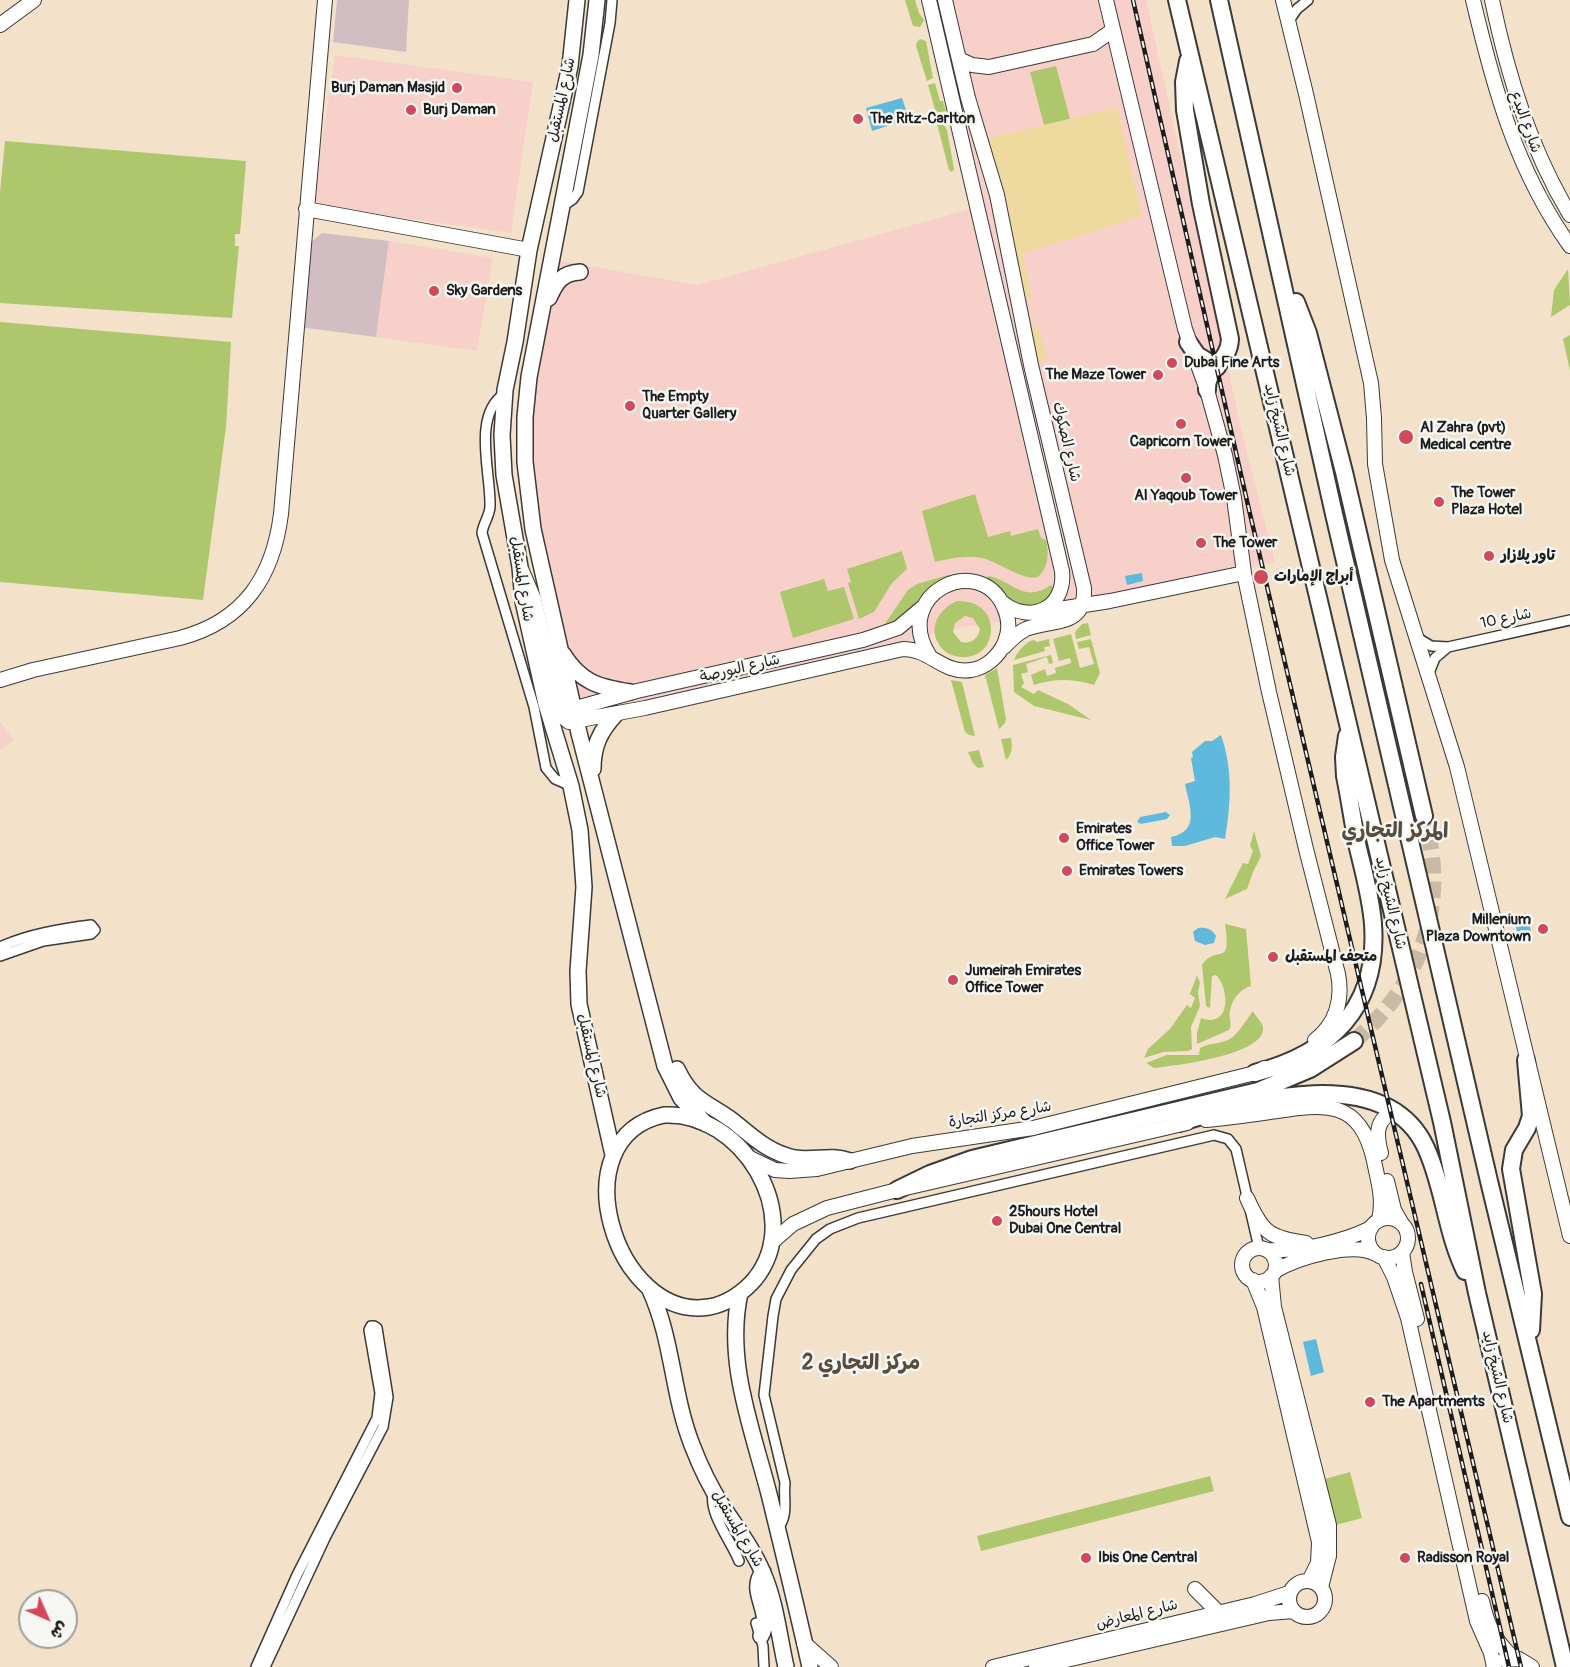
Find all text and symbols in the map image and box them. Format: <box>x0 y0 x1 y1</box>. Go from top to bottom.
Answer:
street label: شارع المستقبل <box>544 56 580 144</box>
place label: Burj Daman Masjid <box>331 79 445 97</box>
marker: Burj Daman Masjid <box>450 81 464 95</box>
street label: شارع البدع <box>1505 89 1545 155</box>
place label: Burj Daman <box>423 101 496 119</box>
marker: Burj Daman <box>404 103 418 117</box>
place label: The Ritz-Carlton <box>870 110 975 128</box>
marker: The Ritz-Carlton <box>851 112 865 126</box>
place label: Sky Gardens <box>446 282 522 300</box>
marker: Sky Gardens <box>427 284 441 298</box>
place label: Dubai Fine Arts <box>1184 354 1279 372</box>
marker: Dubai Fine Arts <box>1165 356 1179 370</box>
place label: The Maze Tower <box>1045 366 1146 384</box>
marker: The Maze Tower <box>1151 368 1165 382</box>
street label: شارع الشيخ زايد <box>1260 382 1298 478</box>
place label: The Empty Quarter Gallery <box>642 388 736 423</box>
marker: The Empty Quarter Gallery <box>623 399 637 413</box>
street label: شارع الصكوك <box>1048 400 1084 484</box>
marker: Capricorn Tower <box>1174 417 1188 431</box>
place label: Al Zahra (pvt) Medical centre <box>1420 419 1511 454</box>
marker: Al Zahra (pvt) Medical centre <box>1397 428 1415 446</box>
place label: Capricorn Tower <box>1130 433 1232 451</box>
marker: Al Yaqoub Tower <box>1179 471 1193 485</box>
place label: The Tower Plaza Hotel <box>1451 484 1522 519</box>
place label: Al Yaqoub Tower <box>1134 487 1238 505</box>
marker: The Tower Plaza Hotel <box>1432 495 1446 509</box>
place label: The Tower <box>1213 534 1277 552</box>
street label: شارع المستقبل <box>505 535 537 623</box>
marker: The Tower <box>1194 536 1208 550</box>
place label: تاور پلازار <box>1501 547 1555 565</box>
marker: تاور پلازار <box>1482 549 1496 563</box>
marker: أبراج الإمارات <box>1252 568 1270 586</box>
place label: أبراج الإمارات <box>1274 568 1353 586</box>
street label: شارع 10 <box>1479 605 1533 633</box>
street label: شارع البورصة <box>698 651 782 687</box>
district label: المركز التجاري <box>1342 819 1448 845</box>
place label: Emirates Office Tower <box>1076 820 1155 855</box>
marker: Emirates Office Tower <box>1057 831 1071 845</box>
street label: شارع الشيخ زايد <box>1371 855 1409 951</box>
place label: Emirates Towers <box>1079 862 1183 880</box>
marker: Emirates Towers <box>1060 864 1074 878</box>
place label: Millenium Plaza Downtown <box>1426 911 1531 946</box>
marker: Millenium Plaza Downtown <box>1536 922 1550 936</box>
place label: متحف المستقبل <box>1285 948 1377 966</box>
marker: متحف المستقبل <box>1266 950 1280 964</box>
place label: Jumeirah Emirates Office Tower <box>965 962 1081 997</box>
marker: Jumeirah Emirates Office Tower <box>946 973 960 987</box>
street label: شارع المستقبل <box>573 1012 609 1100</box>
street label: شارع مركز التجارة <box>947 1098 1053 1132</box>
place label: 25hours Hotel Dubai One Central <box>1009 1203 1121 1238</box>
marker: 25hours Hotel Dubai One Central <box>990 1214 1004 1228</box>
street label: شارع الشيخ زايد <box>1478 1329 1516 1425</box>
district label: مركز التجاري 2 <box>802 1351 920 1377</box>
place label: The Apartments <box>1382 1393 1485 1411</box>
marker: The Apartments <box>1363 1395 1377 1409</box>
street label: شارع المستقبل <box>707 1487 767 1571</box>
place label: Ibis One Central <box>1098 1549 1198 1567</box>
place label: Radisson Royal <box>1417 1549 1509 1567</box>
marker: Ibis One Central <box>1079 1551 1093 1565</box>
marker: Radisson Royal <box>1398 1551 1412 1565</box>
north arrow <box>18 1589 78 1649</box>
street label: شارع المعارض <box>1094 1596 1180 1634</box>
text: ش <box>46 1617 73 1644</box>

